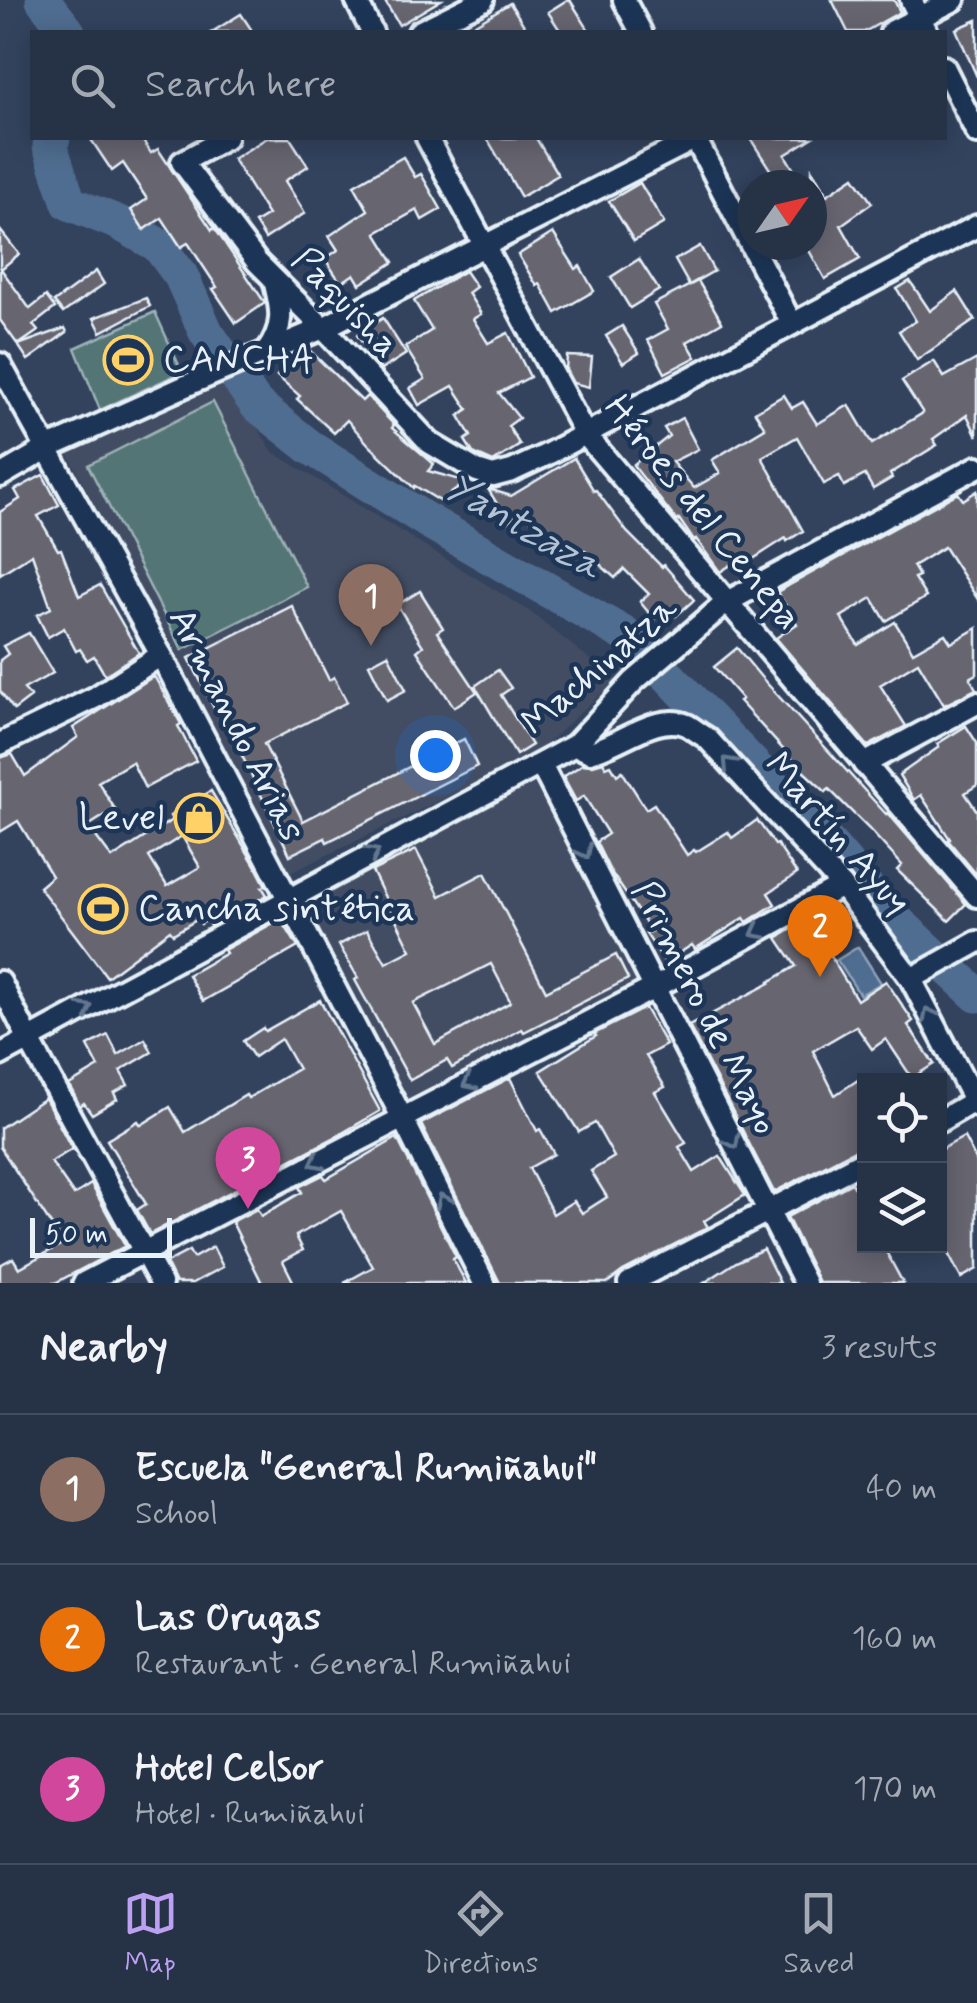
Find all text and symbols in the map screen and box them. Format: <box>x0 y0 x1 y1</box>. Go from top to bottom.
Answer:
search box <box>30 30 947 140</box>
icon: search <box>65 58 120 113</box>
text: Search here <box>145 61 336 110</box>
north arrow <box>737 170 827 260</box>
street label: Paquisha <box>280 237 410 369</box>
sports icon: CANCHA <box>102 334 154 386</box>
place label: CANCHA <box>163 336 314 385</box>
street label: Héroes del Cenepa <box>592 385 812 641</box>
water label: Yantzaza <box>435 461 612 594</box>
pin: 1 <box>338 564 404 646</box>
street label: Machinatza <box>512 585 688 747</box>
street label: Armando Arias <box>156 600 316 850</box>
your location <box>410 730 461 781</box>
street label: Martín Ayuy <box>753 742 921 926</box>
one-way arrow <box>723 756 741 774</box>
shop icon: Level <box>173 792 225 844</box>
place label: Level <box>79 794 164 843</box>
one-way arrow <box>573 842 592 860</box>
one-way arrow <box>363 846 381 866</box>
street label: Primero de Mayo <box>619 873 789 1143</box>
sports icon: Cancha sintética <box>77 883 129 935</box>
place label: Cancha sintética <box>138 885 415 934</box>
pin: 2 <box>788 894 852 977</box>
one-way arrow <box>749 920 767 940</box>
one-way arrow <box>75 1001 93 1021</box>
one-way arrow <box>922 1007 941 1025</box>
one-way arrow <box>461 1071 479 1090</box>
map controls <box>857 1073 947 1253</box>
button: locate <box>857 1073 947 1163</box>
pin: 3 <box>216 1126 280 1209</box>
one-way arrow <box>721 1131 740 1149</box>
one-way arrow <box>308 1150 326 1169</box>
button: layers <box>857 1163 947 1253</box>
one-way arrow <box>435 1192 455 1210</box>
scale bar <box>30 1213 172 1258</box>
text: 50 m <box>45 1217 108 1254</box>
text: Nearby <box>40 1321 168 1376</box>
text: 3 results <box>821 1327 937 1369</box>
text: Escuela "General Rumiñahui" <box>135 1444 597 1493</box>
text: 1 <box>65 1468 80 1510</box>
text: 40 m <box>866 1468 937 1510</box>
text: School <box>135 1493 218 1535</box>
text: Las Orugas <box>135 1594 321 1643</box>
text: 2 <box>65 1618 80 1660</box>
text: 160 m <box>852 1618 937 1660</box>
text: Restaurant · General Rumiñahui <box>135 1643 571 1685</box>
text: Hotel Celsor <box>135 1744 324 1793</box>
text: 3 <box>65 1768 80 1810</box>
text: 170 m <box>853 1768 937 1810</box>
text: Hotel · Rumiñahui <box>135 1793 365 1835</box>
tab: Map <box>123 1886 178 1983</box>
tab: Directions <box>423 1886 538 1983</box>
tab: Saved <box>784 1886 854 1983</box>

